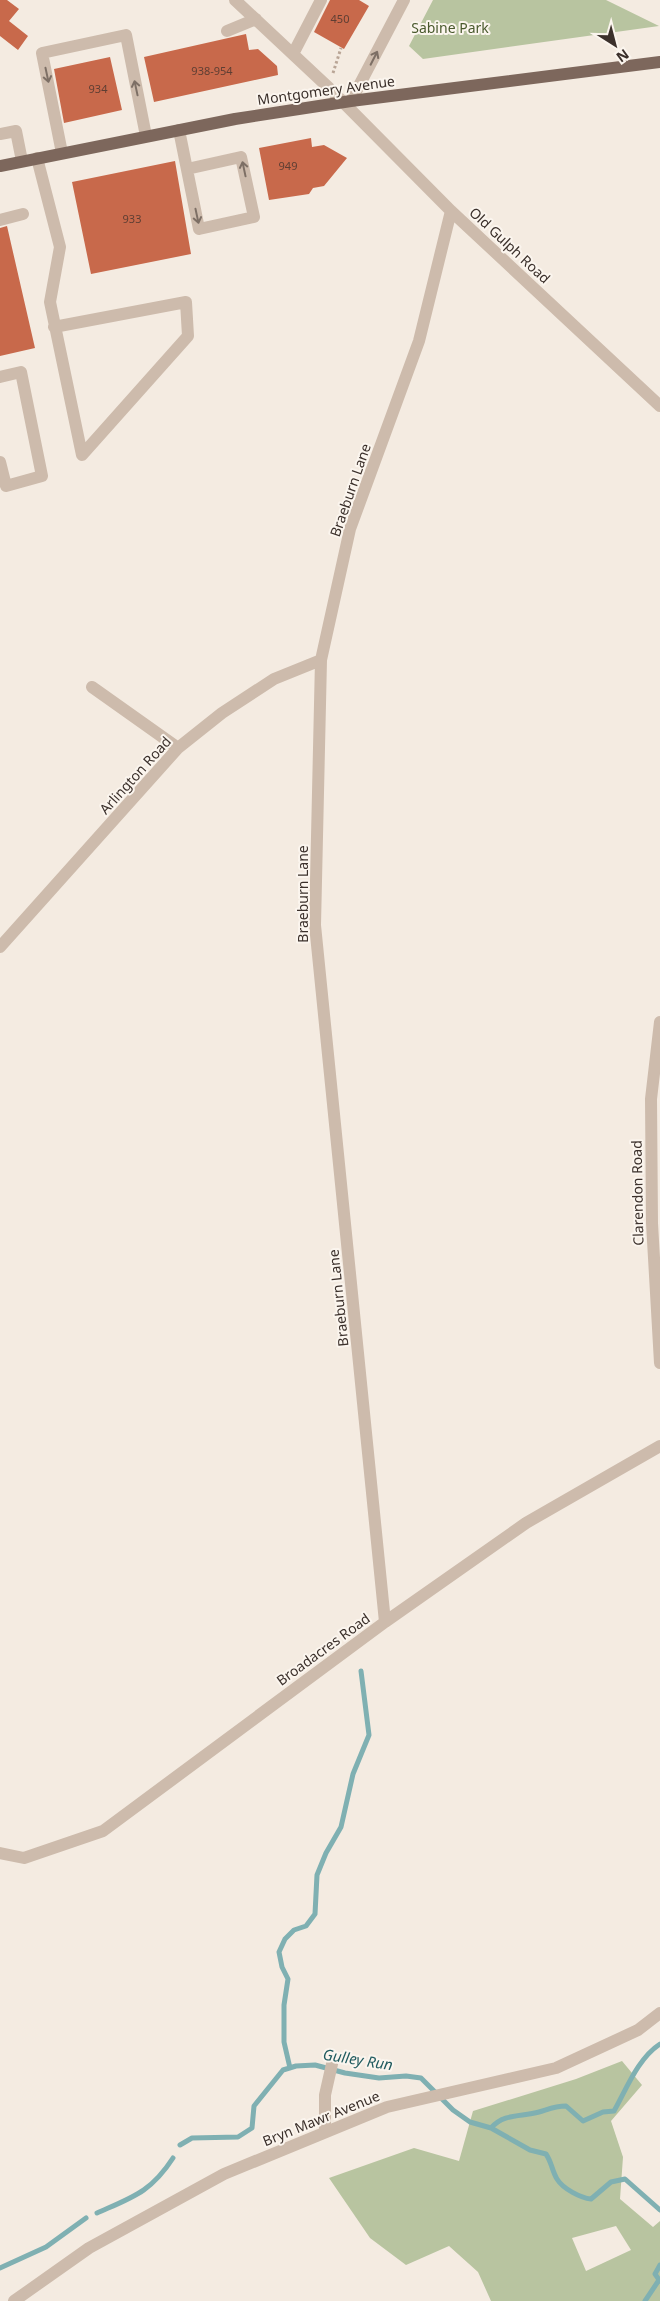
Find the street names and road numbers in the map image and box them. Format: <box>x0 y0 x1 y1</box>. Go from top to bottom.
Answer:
street label: Montgomery Avenue <box>256 71 396 109</box>
street label: Old Gulph Road <box>466 203 554 287</box>
street label: Braeburn Lane <box>325 441 375 539</box>
street label: Arlington Road <box>95 732 175 818</box>
street label: Braeburn Lane <box>293 845 312 943</box>
street label: Clarendon Road <box>627 1140 647 1246</box>
street label: Braeburn Lane <box>323 1248 353 1347</box>
street label: Broadacres Road <box>272 1609 374 1689</box>
street label: Bryn Mawr Avenue <box>260 2086 382 2150</box>

